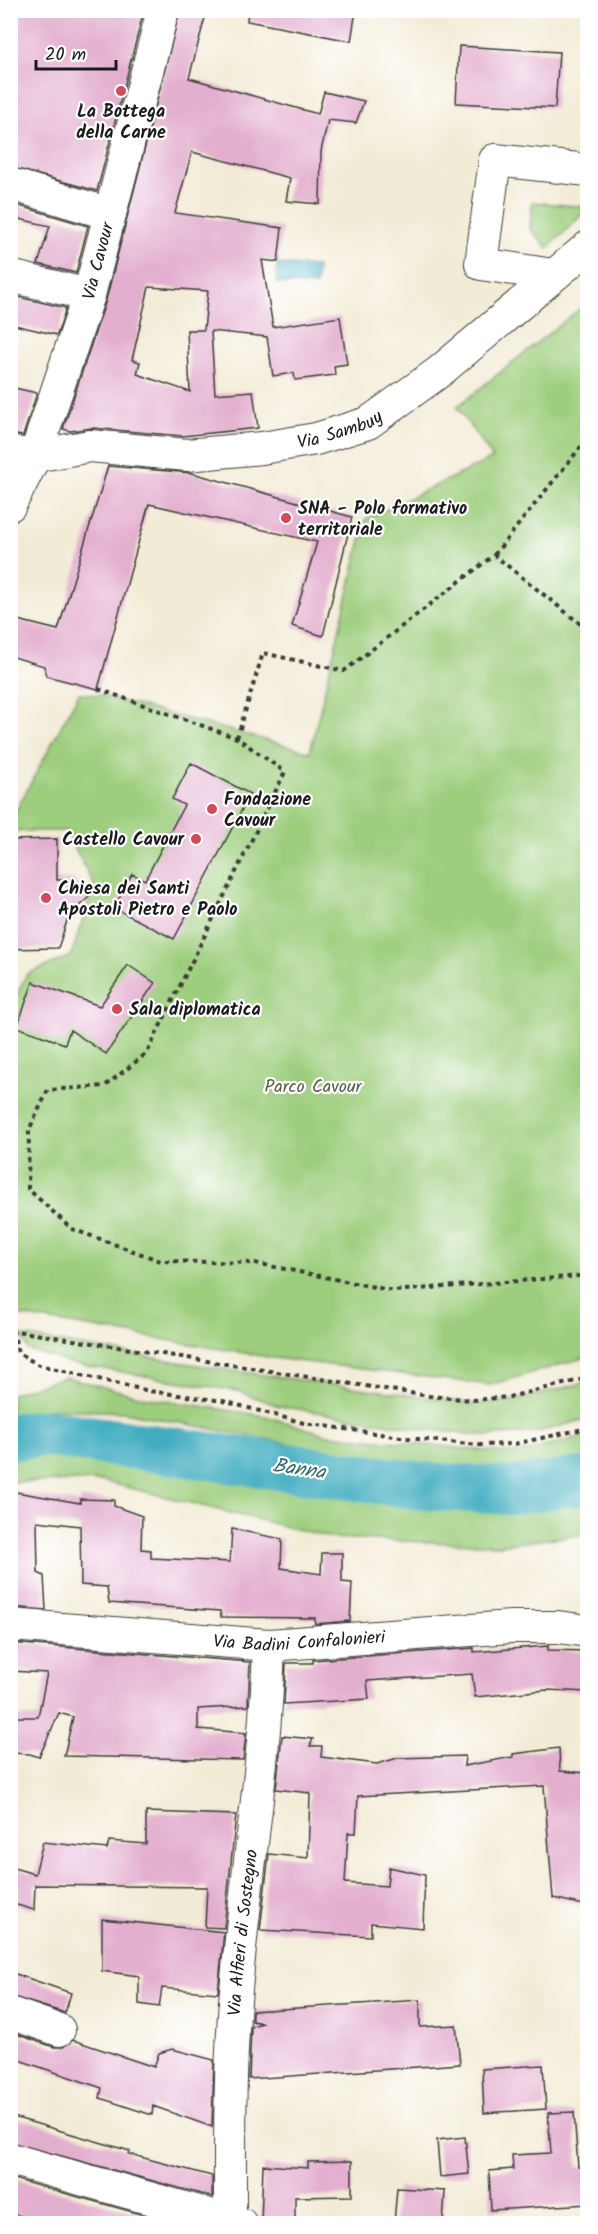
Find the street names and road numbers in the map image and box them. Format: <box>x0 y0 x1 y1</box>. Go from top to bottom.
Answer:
street label: Via Cavour <box>75 218 124 303</box>
street label: Via Sambuy <box>295 403 390 458</box>
street label: Via Badini Confalonieri <box>212 1623 387 1661</box>
street label: Via Alfieri di Sostegno <box>221 1848 267 2017</box>

